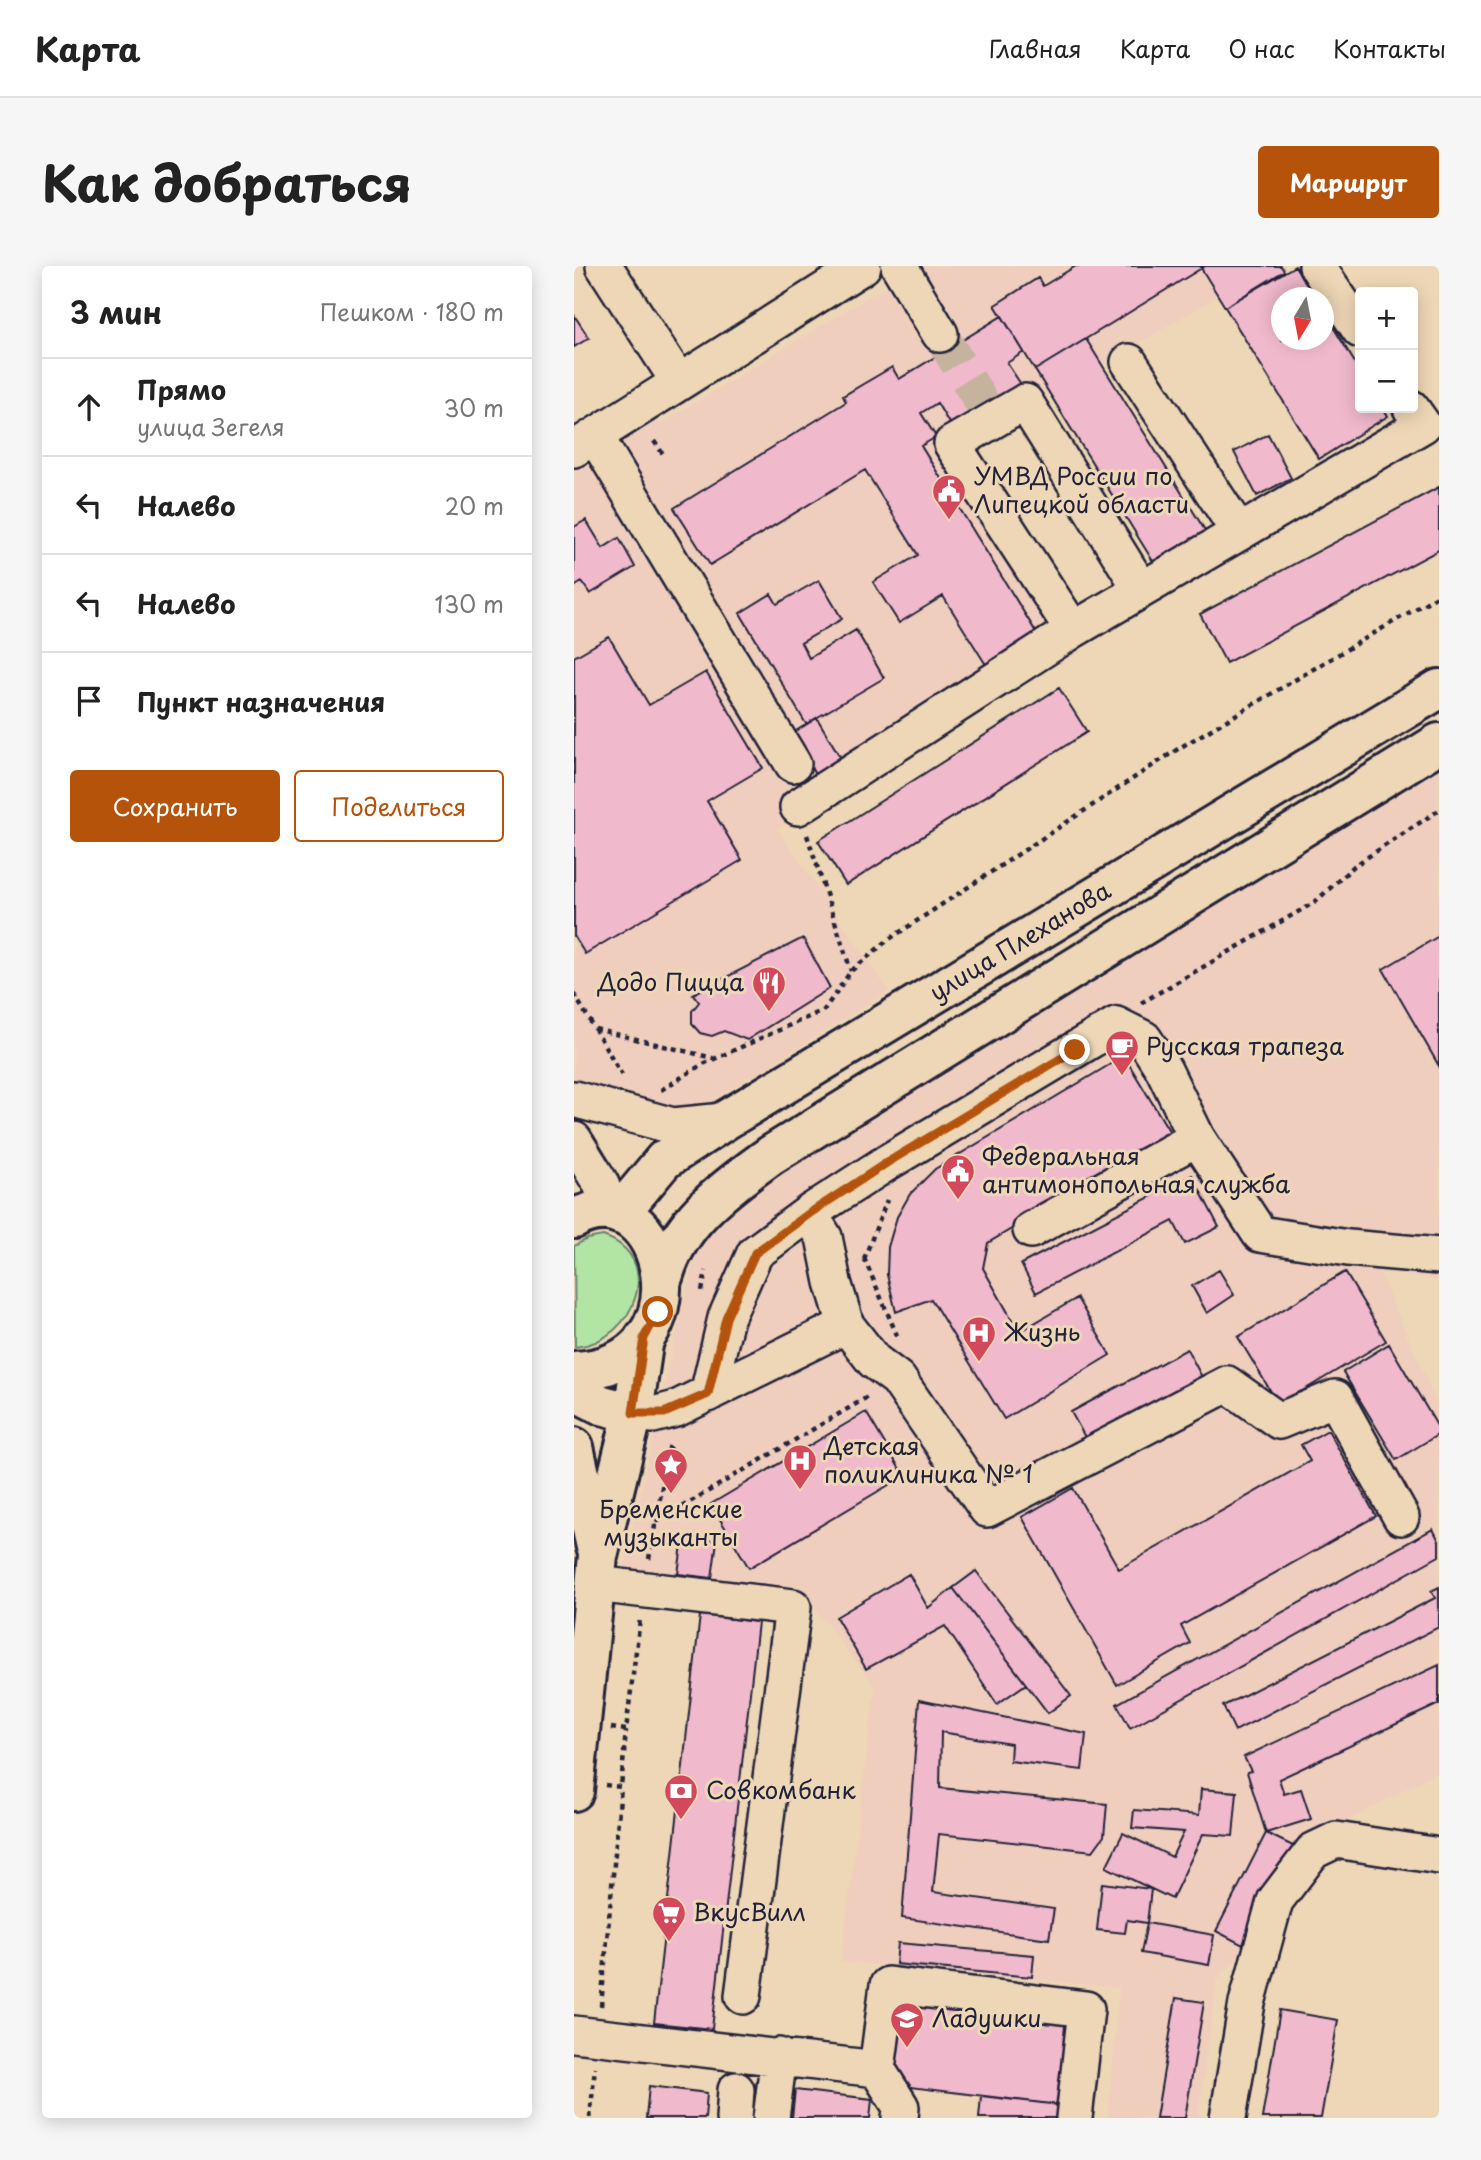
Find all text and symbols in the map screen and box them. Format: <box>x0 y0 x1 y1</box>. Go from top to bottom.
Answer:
text: Карта <box>35 23 141 73</box>
text: Главная <box>989 30 1082 66</box>
text: Карта <box>1120 30 1190 66</box>
text: О нас <box>1228 30 1295 66</box>
text: Контакты <box>1333 30 1446 66</box>
text: Как добраться <box>42 145 412 219</box>
button: Маршрут <box>1258 146 1439 218</box>
north arrow <box>1271 287 1334 350</box>
map controls <box>1355 287 1418 413</box>
button: + <box>1355 287 1418 350</box>
text: 3 мин <box>70 289 162 334</box>
text: Пешком · 180 m <box>320 294 504 329</box>
button: − <box>1355 350 1418 413</box>
text: Прямо <box>137 370 226 409</box>
icon: ahead <box>70 388 108 426</box>
text: 30 m <box>443 390 504 425</box>
text: улица Зегеля <box>137 409 285 444</box>
place label: УМВД России по Липецкой области <box>974 457 1189 521</box>
public building icon: УМВД России по Липецкой области <box>930 472 968 521</box>
icon: left <box>70 486 108 524</box>
text: Налево <box>137 486 235 525</box>
text: 20 m <box>445 488 504 523</box>
icon: left <box>70 584 108 622</box>
text: Налево <box>137 584 235 623</box>
text: 130 m <box>434 586 504 621</box>
icon: arrive <box>70 682 108 720</box>
text: Пункт назначения <box>137 682 385 721</box>
button: Сохранить <box>70 770 280 842</box>
button: Поделиться <box>294 770 504 842</box>
street label: улица Плеханова <box>922 872 1117 1009</box>
place label: Додо Пицца <box>597 963 744 999</box>
restaurant icon: Додо Пицца <box>750 964 788 1013</box>
place label: Русская трапеза <box>1146 1027 1344 1063</box>
cafe icon: Русская трапеза <box>1103 1028 1141 1077</box>
route end <box>1059 1034 1090 1065</box>
place label: Федеральная антимонопольная служба <box>982 1137 1290 1201</box>
public building icon: Федеральная антимонопольная служба <box>939 1152 977 1201</box>
route start <box>642 1296 673 1327</box>
place label: Жизнь <box>1003 1313 1080 1349</box>
hospital icon: Жизнь <box>960 1314 998 1363</box>
place label: Детская поликлиника № 1 <box>823 1427 1033 1491</box>
hospital icon: Детская поликлиника № 1 <box>781 1442 819 1491</box>
place icon: Бременские музыканты <box>652 1446 690 1495</box>
place label: Бременские музыканты <box>599 1490 743 1554</box>
place label: Совкомбанк <box>706 1771 857 1807</box>
bank icon: Совкомбанк <box>662 1772 700 1821</box>
place label: ВкусВилл <box>693 1893 806 1929</box>
supermarket icon: ВкусВилл <box>650 1894 688 1943</box>
place label: Ладушки <box>932 1999 1042 2035</box>
school or university icon: Ладушки <box>888 2000 926 2049</box>

